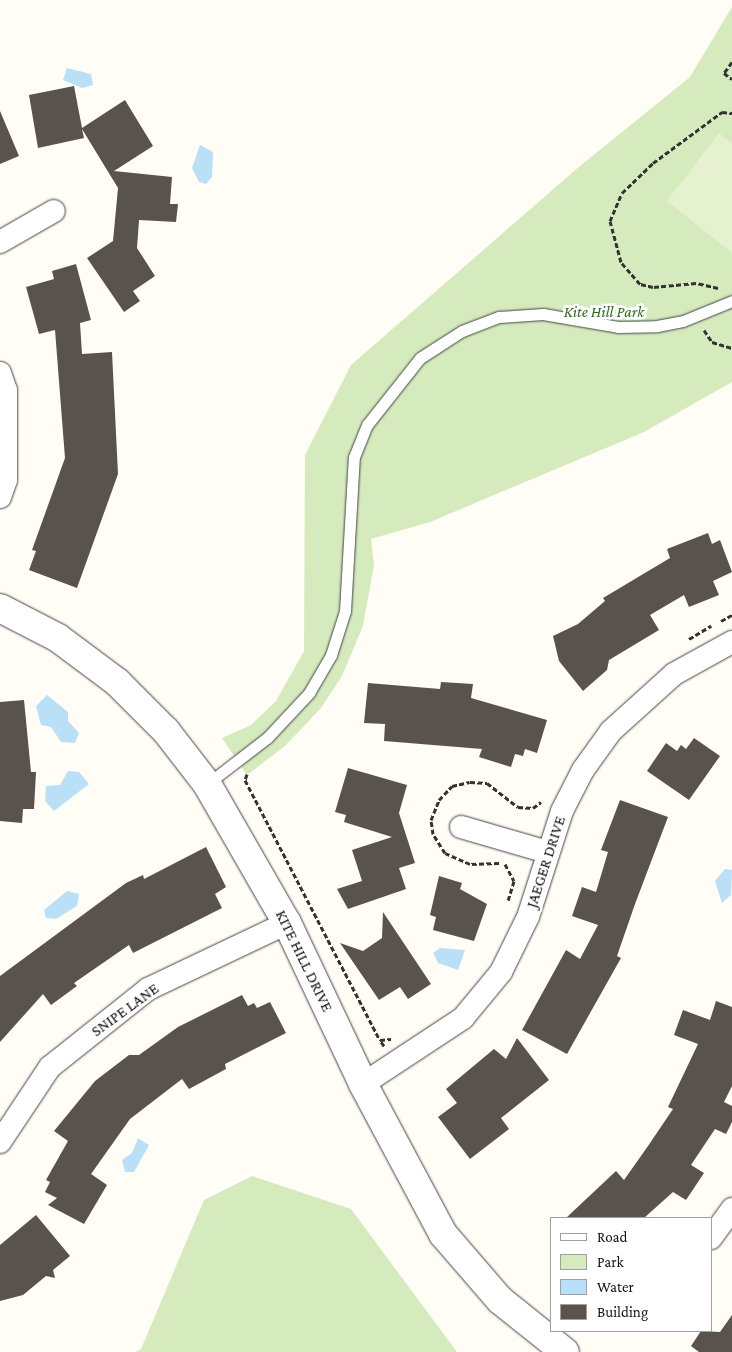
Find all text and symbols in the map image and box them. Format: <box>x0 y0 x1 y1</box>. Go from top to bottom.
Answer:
park label: Kite Hill Park <box>564 302 644 322</box>
street label: JAEGER DRIVE <box>522 814 570 910</box>
street label: KITE HILL DRIVE <box>271 907 337 1015</box>
street label: SNIPE LANE <box>87 979 163 1041</box>
legend <box>550 1217 712 1332</box>
text: Road <box>597 1229 627 1245</box>
text: Park <box>597 1254 624 1270</box>
text: Water <box>597 1279 634 1295</box>
text: Building <box>597 1304 648 1320</box>

